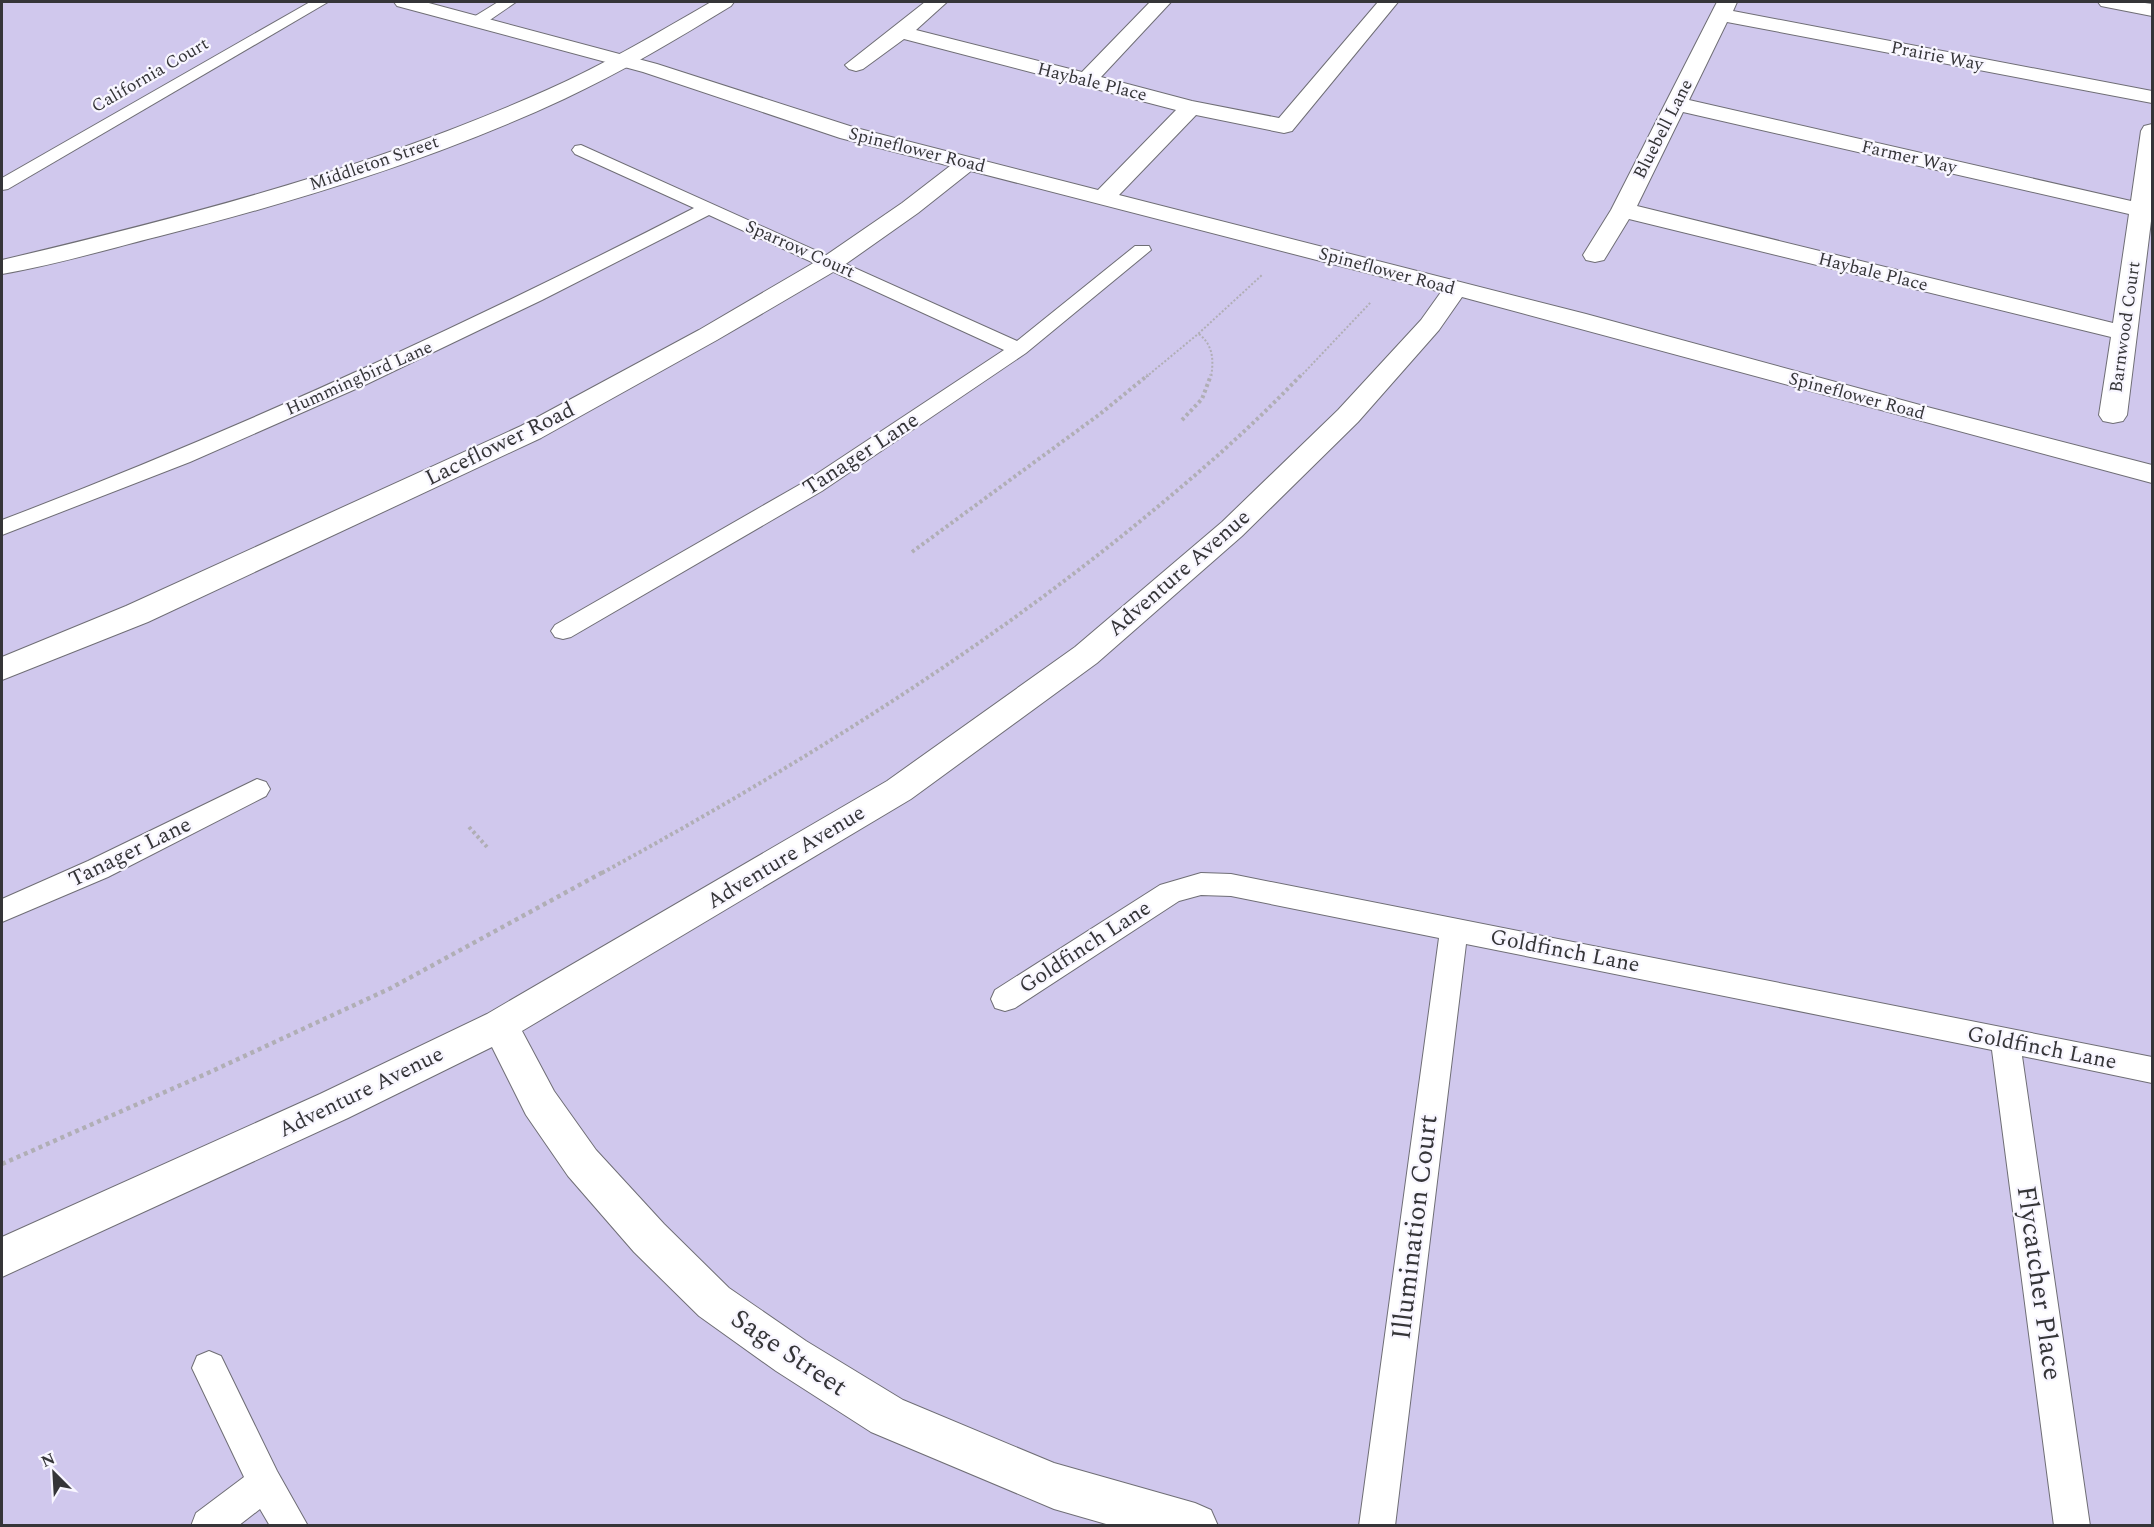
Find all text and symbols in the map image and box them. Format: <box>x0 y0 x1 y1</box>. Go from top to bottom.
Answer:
street label: California Court <box>86 30 214 120</box>
street label: Prairie Way <box>1888 34 1987 78</box>
street label: Haybale Place <box>1034 55 1150 109</box>
street label: Bluebell Lane <box>1626 74 1700 184</box>
street label: Spineflower Road <box>846 120 988 180</box>
street label: Middleton Street <box>306 128 442 198</box>
street label: Farmer Way <box>1859 133 1961 181</box>
street label: Sparrow Court <box>741 213 859 285</box>
street label: Spineflower Road <box>1316 240 1458 302</box>
street label: Haybale Place <box>1815 245 1931 299</box>
street label: Barnwood Court <box>2102 260 2148 394</box>
street label: Hummingbird Lane <box>281 333 437 423</box>
street label: Spineflower Road <box>1786 365 1928 427</box>
street label: Laceflower Road <box>420 393 580 495</box>
street label: Tanager Lane <box>796 404 926 504</box>
street label: Adventure Avenue <box>1100 501 1258 645</box>
street label: Adventure Avenue <box>700 796 872 918</box>
street label: Tanager Lane <box>63 808 197 896</box>
street label: Goldfinch Lane <box>1012 892 1158 1002</box>
street label: Goldfinch Lane <box>1487 920 1643 982</box>
street label: Goldfinch Lane <box>1964 1017 2120 1079</box>
street label: Adventure Avenue <box>273 1038 449 1146</box>
street label: Illumination Court <box>1380 1112 1450 1342</box>
street label: Flycatcher Place <box>2005 1183 2073 1383</box>
street label: Sage Street <box>722 1298 856 1408</box>
north arrow <box>24 1443 84 1503</box>
text: N <box>37 1447 59 1474</box>

